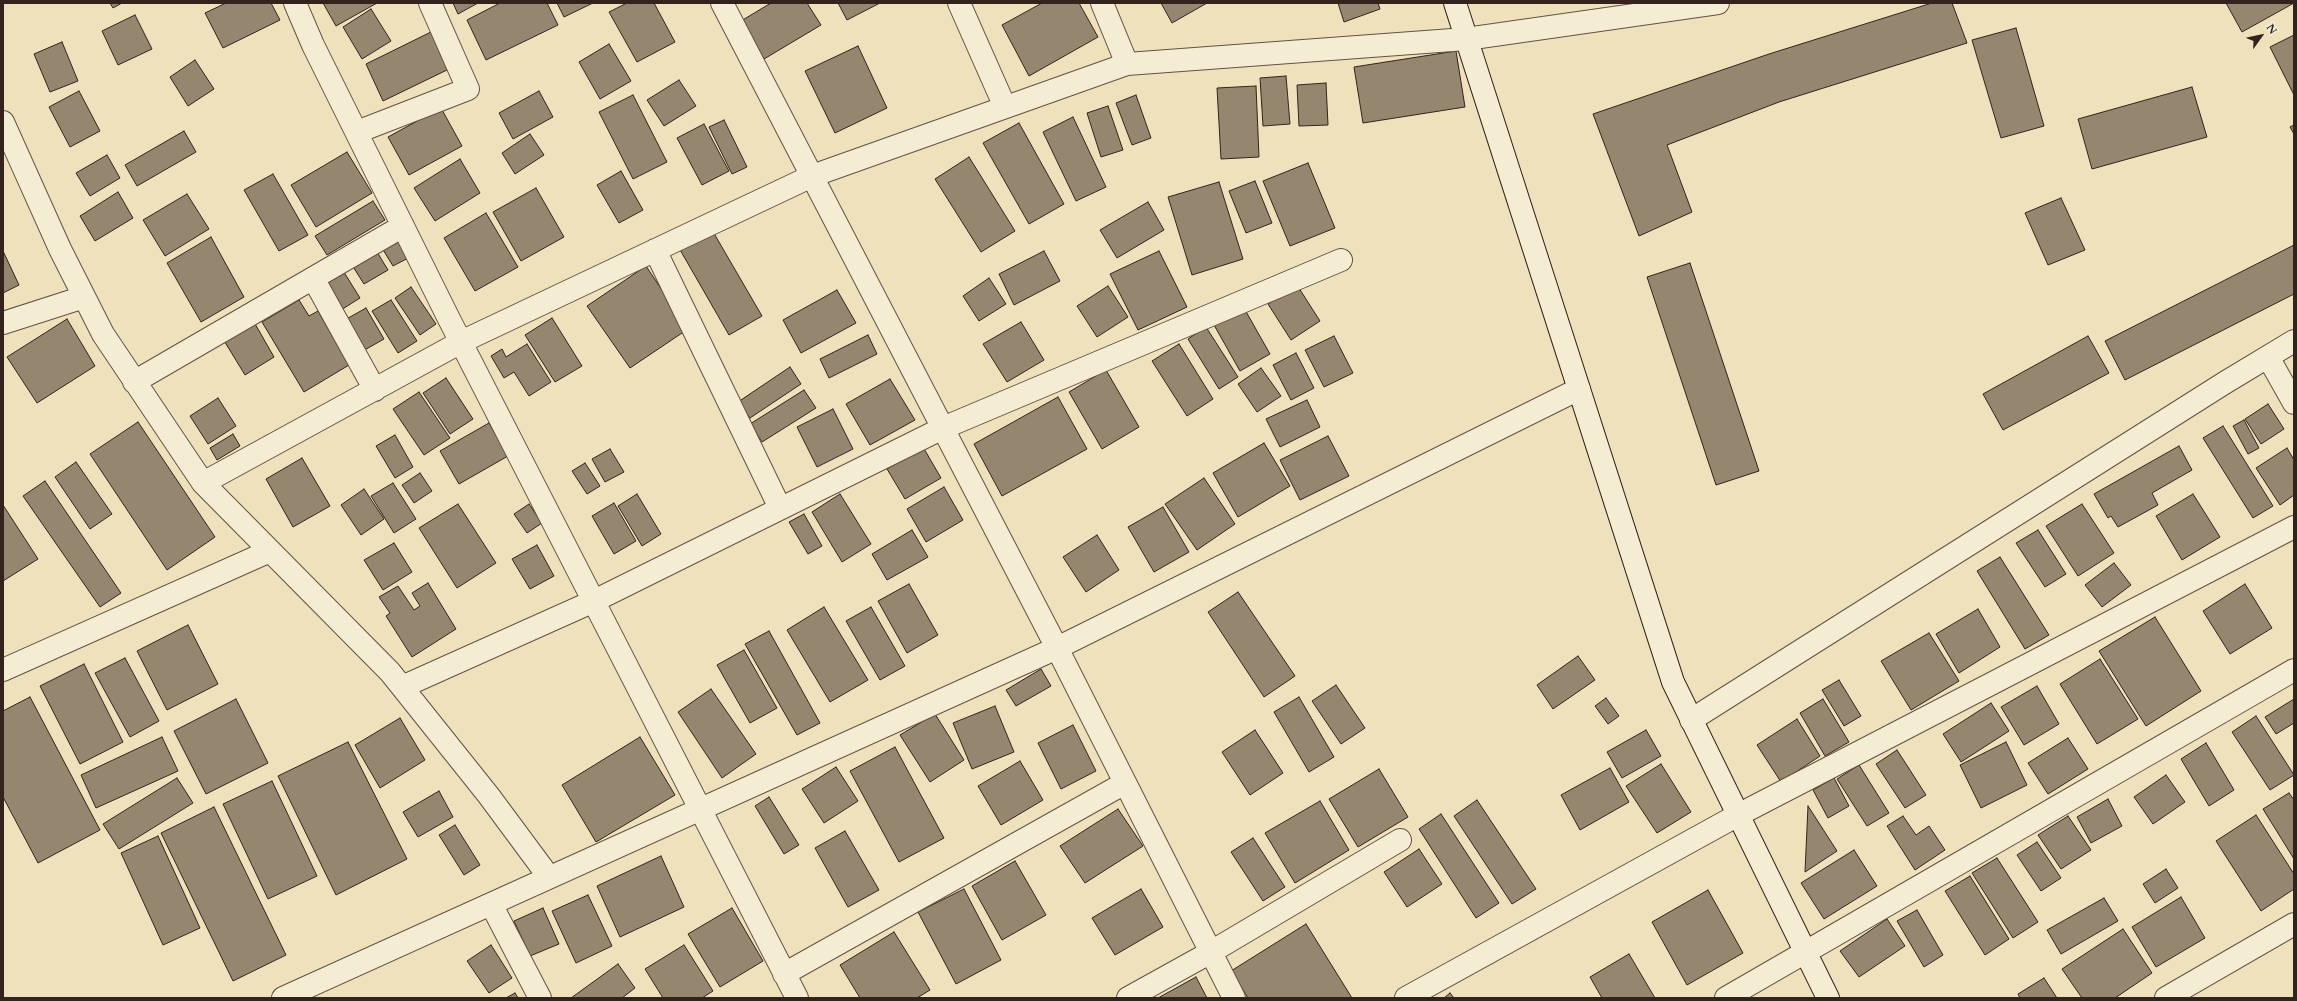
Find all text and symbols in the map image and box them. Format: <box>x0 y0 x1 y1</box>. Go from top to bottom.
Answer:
north arrow <box>2241 16 2281 56</box>
text: N <box>2263 21 2280 37</box>

